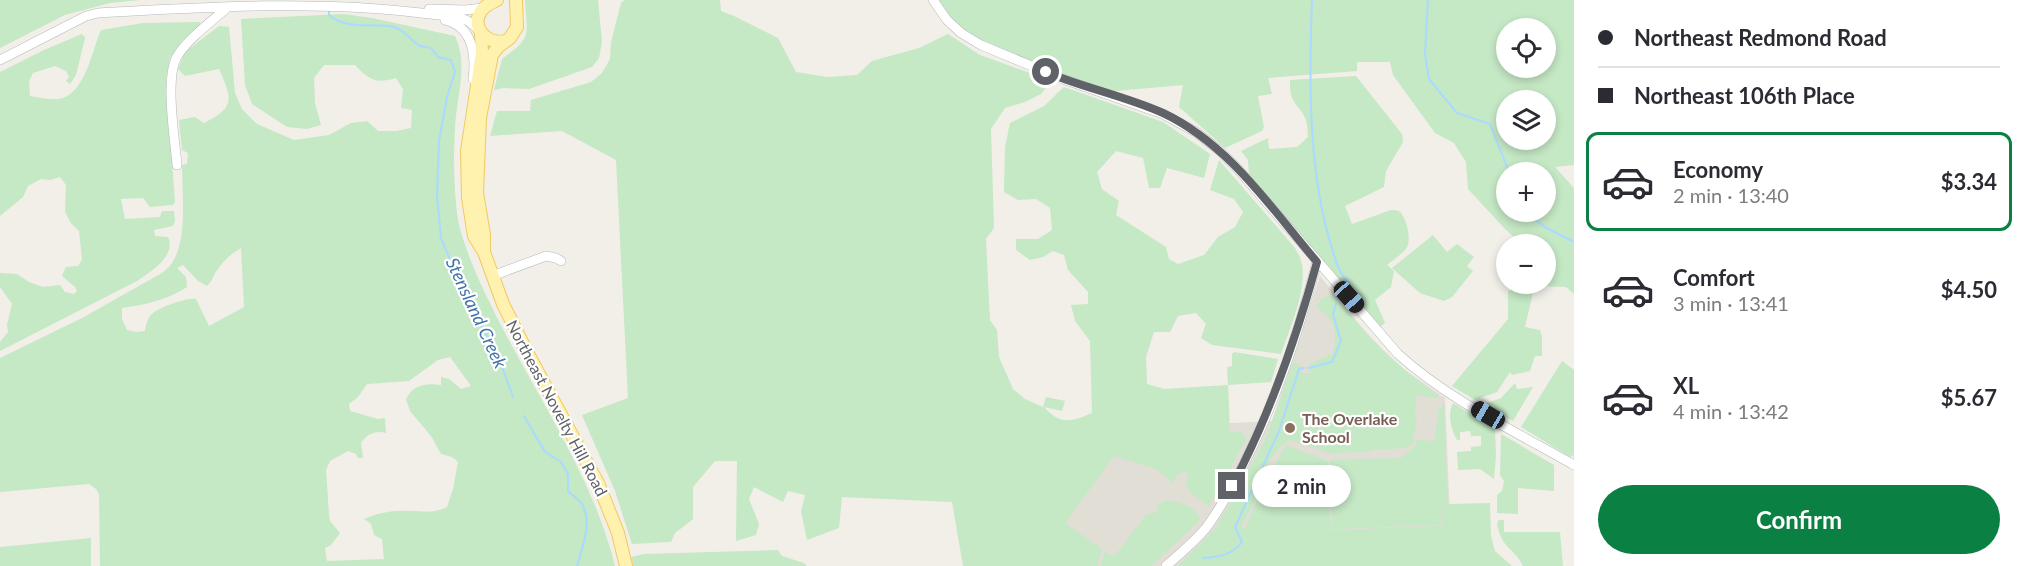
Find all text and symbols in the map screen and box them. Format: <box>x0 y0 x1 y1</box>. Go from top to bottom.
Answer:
map controls <box>1496 18 1556 294</box>
button: locate <box>1496 18 1556 78</box>
text: Northeast Redmond Road <box>1634 24 1887 51</box>
route start <box>1032 58 1059 85</box>
text: Northeast 106th Place <box>1634 82 1855 109</box>
button: layers <box>1496 90 1556 150</box>
icon: car <box>1601 155 1655 209</box>
text: Economy <box>1673 156 1763 183</box>
button: + <box>1496 162 1556 222</box>
text: $3.34 <box>1941 168 1997 195</box>
text: 2 min · 13:40 <box>1673 183 1789 207</box>
button: − <box>1496 234 1556 294</box>
water label: Stensland Creek <box>442 254 512 372</box>
icon: car <box>1601 263 1655 317</box>
text: Comfort <box>1673 264 1755 291</box>
text: $4.50 <box>1941 276 1997 303</box>
car <box>1330 278 1368 316</box>
text: 3 min · 13:41 <box>1673 291 1789 315</box>
street label: Northeast Novelty Hill Road <box>503 317 612 499</box>
icon: car <box>1601 371 1655 425</box>
text: XL <box>1673 372 1699 399</box>
text: $5.67 <box>1941 384 1997 411</box>
car <box>1468 398 1508 432</box>
text: 4 min · 13:42 <box>1673 399 1789 423</box>
place label: The Overlake School <box>1302 409 1398 446</box>
marker: The Overlake School <box>1283 421 1297 435</box>
callout: 2 min <box>1253 465 1352 507</box>
route end <box>1218 472 1245 499</box>
text: 2 min <box>1277 474 1326 498</box>
button: Confirm <box>1598 485 2000 554</box>

